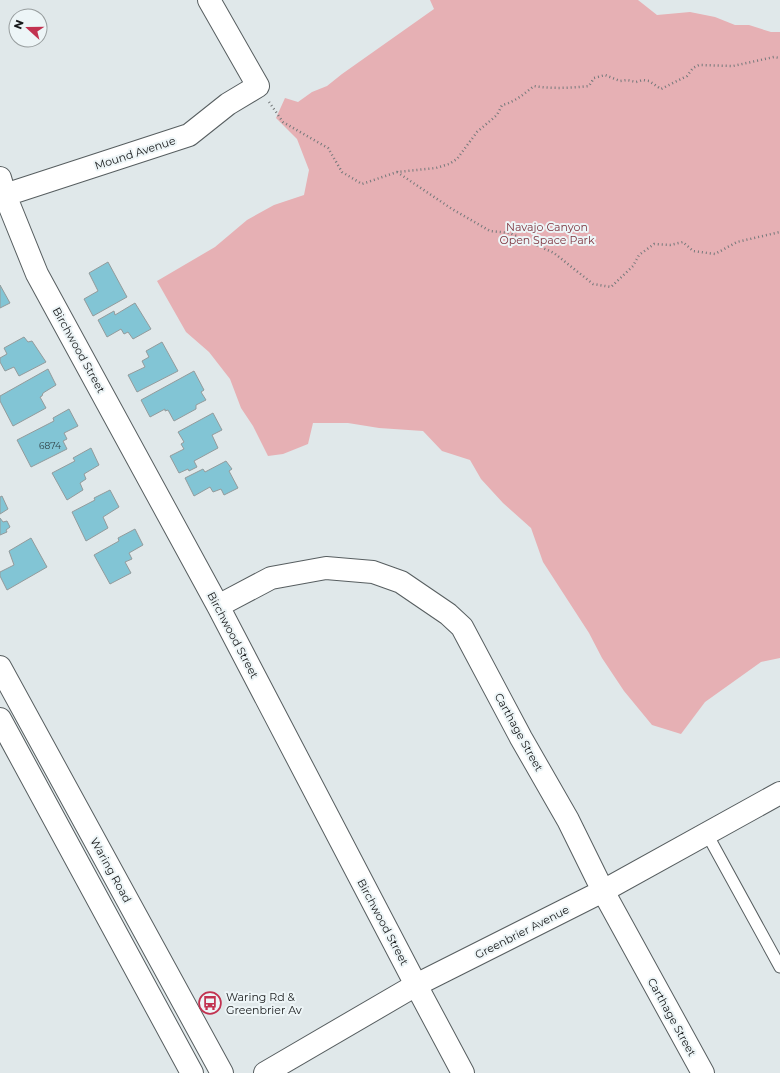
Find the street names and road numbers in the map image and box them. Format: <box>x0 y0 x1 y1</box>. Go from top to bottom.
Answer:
street label: Mound Avenue <box>93 133 177 173</box>
street label: Birchwood Street <box>50 305 109 396</box>
street label: Birchwood Street <box>204 589 262 681</box>
street label: Carthage Street <box>492 690 547 774</box>
street label: Waring Road <box>87 835 135 905</box>
street label: Birchwood Street <box>354 876 412 968</box>
street label: Greenbrier Avenue <box>473 902 572 962</box>
street label: Carthage Street <box>645 975 700 1059</box>

